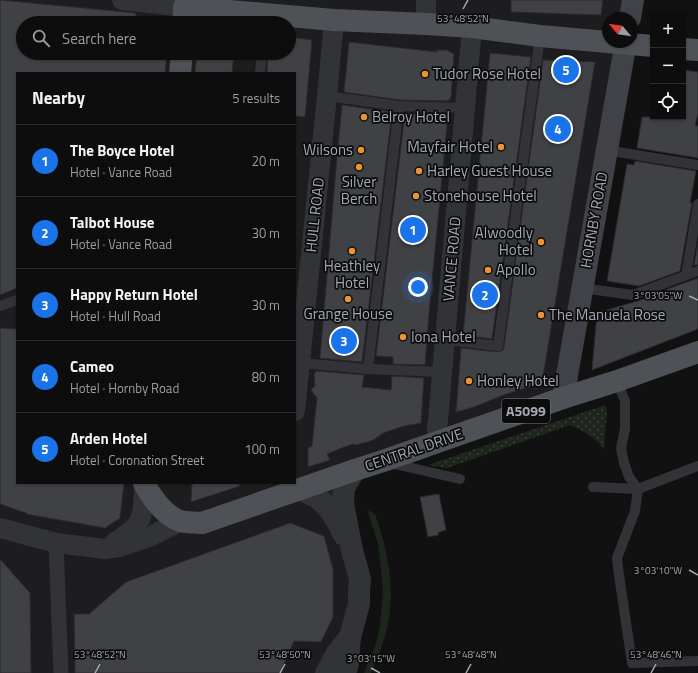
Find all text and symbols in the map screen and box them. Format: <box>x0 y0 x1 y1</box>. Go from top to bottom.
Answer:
text: 53°48'52"N <box>437 11 489 26</box>
north arrow <box>602 12 638 48</box>
map controls <box>650 12 686 120</box>
button: + <box>650 12 686 48</box>
search box <box>16 16 296 60</box>
icon: search <box>30 27 52 49</box>
text: Search here <box>62 27 136 50</box>
button: − <box>650 48 686 84</box>
pin: 5 <box>553 55 579 85</box>
place label: Tudor Rose Hotel <box>433 62 541 85</box>
marker: Tudor Rose Hotel <box>420 69 430 79</box>
button: locate <box>650 84 686 120</box>
text: Nearby <box>32 85 85 111</box>
text: 5 results <box>232 88 280 108</box>
place label: Belroy Hotel <box>372 105 450 128</box>
marker: Belroy Hotel <box>359 112 369 122</box>
pin: 4 <box>545 114 571 144</box>
place label: Mayfair Hotel <box>407 135 493 158</box>
place label: Wilsons <box>303 138 353 161</box>
text: The Boyce Hotel <box>70 139 174 162</box>
marker: Mayfair Hotel <box>496 142 506 152</box>
marker: Wilsons <box>356 145 366 155</box>
text: 1 <box>41 151 49 171</box>
text: 20 m <box>252 151 280 171</box>
place label: Harley Guest House <box>427 159 552 182</box>
text: Hotel · Vance Road <box>70 162 172 182</box>
marker: Silver Berch <box>354 162 364 172</box>
marker: Harley Guest House <box>414 166 424 176</box>
place label: Silver Berch <box>341 170 377 210</box>
street label: HORNBY ROAD <box>574 170 613 270</box>
street label: HULL ROAD <box>299 176 330 253</box>
place label: Stonehouse Hotel <box>424 184 537 207</box>
marker: Stonehouse Hotel <box>411 191 421 201</box>
text: Talbot House <box>70 211 155 234</box>
pin: 1 <box>400 215 426 245</box>
street label: VANCE ROAD <box>436 216 467 302</box>
place label: Alwoodly Hotel <box>475 221 533 261</box>
text: 2 <box>41 223 49 243</box>
text: 30 m <box>252 223 280 243</box>
text: Hotel · Vance Road <box>70 234 172 254</box>
marker: Alwoodly Hotel <box>536 237 546 247</box>
marker: Heathley Hotel <box>347 246 357 256</box>
place label: Heathley Hotel <box>324 254 380 294</box>
place label: Apollo <box>496 258 536 281</box>
marker: Apollo <box>483 265 493 275</box>
your location <box>408 277 428 297</box>
pin: 2 <box>472 280 498 310</box>
text: Happy Return Hotel <box>70 283 198 306</box>
text: 3°03'05"W <box>634 288 682 303</box>
marker: Grange House <box>343 294 353 304</box>
text: 3 <box>41 295 49 315</box>
text: 30 m <box>252 295 280 315</box>
place label: Grange House <box>303 302 393 325</box>
place label: The Manuela Rose <box>549 303 665 326</box>
text: Hotel · Hull Road <box>70 306 161 326</box>
marker: The Manuela Rose <box>536 310 546 320</box>
place label: Iona Hotel <box>411 325 476 348</box>
pin: 3 <box>331 326 357 356</box>
marker: Iona Hotel <box>398 332 408 342</box>
text: Cameo <box>70 355 114 378</box>
text: 4 <box>41 367 49 387</box>
text: 80 m <box>252 367 280 387</box>
place label: Honley Hotel <box>477 369 559 392</box>
marker: Honley Hotel <box>464 376 474 386</box>
text: Hotel · Hornby Road <box>70 378 179 398</box>
road number: A5099 <box>502 399 550 423</box>
street label: CENTRAL DRIVE <box>362 422 466 477</box>
text: Arden Hotel <box>70 427 147 450</box>
text: 5 <box>41 439 49 459</box>
text: 100 m <box>244 439 280 459</box>
text: Hotel · Coronation Street <box>70 450 204 470</box>
text: 3°03'10"W <box>634 563 682 578</box>
text: 53°48'52"N <box>74 647 126 662</box>
text: 53°48'50"N <box>259 647 311 662</box>
text: 53°48'48"N <box>445 647 497 662</box>
text: 53°48'46"N <box>630 647 682 662</box>
text: 3°03'15"W <box>347 651 395 666</box>

